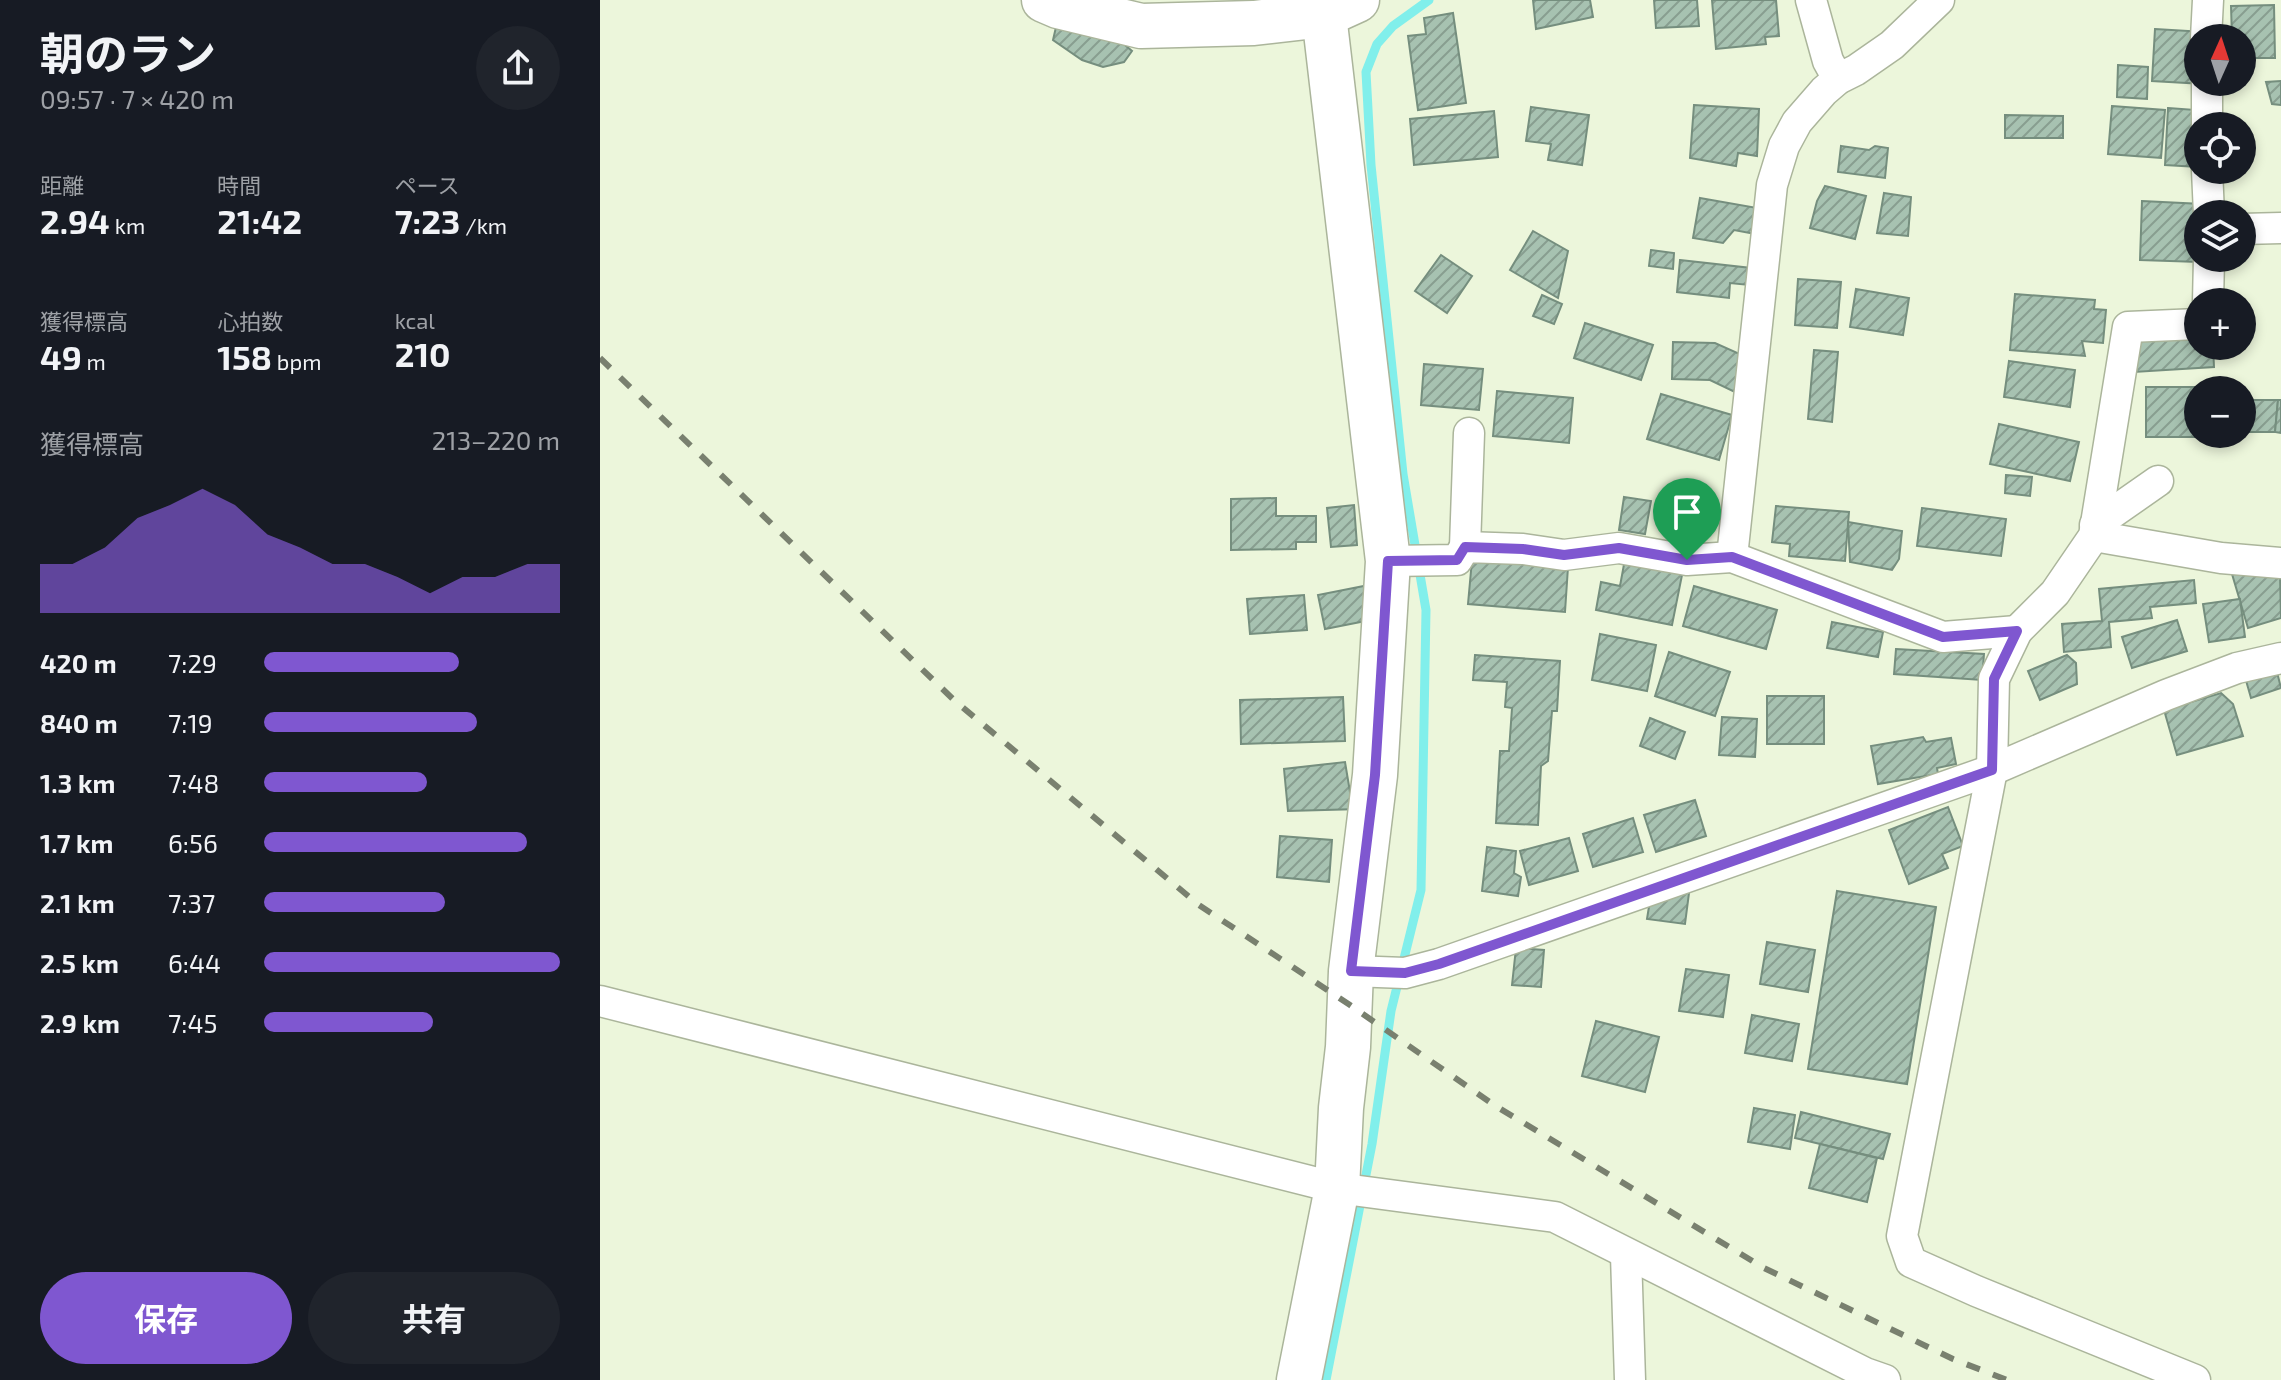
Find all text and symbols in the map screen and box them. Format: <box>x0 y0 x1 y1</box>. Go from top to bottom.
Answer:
north arrow <box>2184 24 2256 96</box>
map controls <box>2184 24 2256 448</box>
text: 朝のラン <box>40 26 216 79</box>
button: share <box>476 26 560 110</box>
text: 09:57 · 7 × 420 m <box>40 83 234 114</box>
button: locate <box>2184 112 2256 184</box>
text: 距離 <box>40 172 84 198</box>
text: 時間 <box>217 172 261 198</box>
text: ペース <box>395 172 460 198</box>
text: 2.94 <box>40 200 110 241</box>
text: 21:42 <box>217 200 302 241</box>
text: 7:23 <box>395 200 460 241</box>
button: layers <box>2184 200 2256 272</box>
text: km <box>110 212 145 238</box>
text: /km <box>460 212 507 238</box>
button: + <box>2184 288 2256 360</box>
text: kcal <box>395 307 435 333</box>
text: 獲得標高 <box>40 308 128 334</box>
text: 心拍数 <box>217 308 283 334</box>
text: 210 <box>395 333 451 374</box>
text: 49 <box>40 336 82 377</box>
text: 158 <box>217 336 272 377</box>
text: m <box>82 348 106 374</box>
text: bpm <box>272 348 321 374</box>
button: − <box>2184 376 2256 448</box>
text: 213–220 m <box>432 424 560 455</box>
text: 獲得標高 <box>40 428 144 459</box>
pin <box>1653 478 1721 560</box>
icon: arrive <box>1665 490 1709 534</box>
text: 420 m <box>40 647 117 678</box>
text: 7:29 <box>168 647 217 678</box>
text: 840 m <box>40 707 118 738</box>
text: 7:19 <box>168 707 213 738</box>
text: 1.3 km <box>40 767 115 798</box>
text: 7:48 <box>168 767 219 798</box>
text: 1.7 km <box>40 827 114 858</box>
text: 6:56 <box>168 827 218 858</box>
text: 2.1 km <box>40 887 115 918</box>
text: 7:37 <box>168 887 215 918</box>
text: 2.5 km <box>40 947 119 978</box>
text: 6:44 <box>168 947 221 978</box>
text: 2.9 km <box>40 1007 120 1038</box>
text: 7:45 <box>168 1007 217 1038</box>
button: 保存 <box>40 1272 292 1364</box>
button: 共有 <box>308 1272 560 1364</box>

